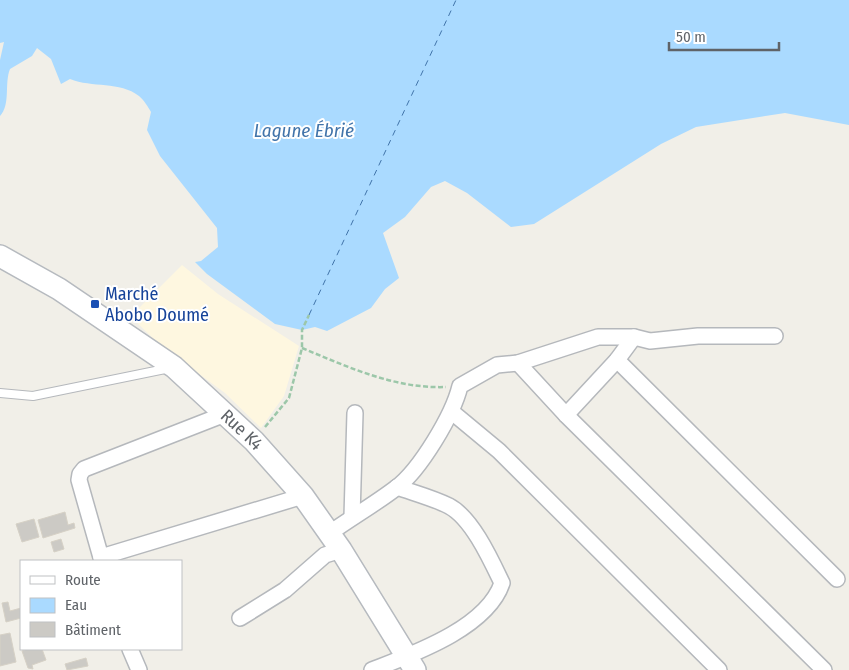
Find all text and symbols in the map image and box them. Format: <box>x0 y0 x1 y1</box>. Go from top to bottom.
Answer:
scale bar <box>669 20 779 52</box>
text: 50 m <box>676 28 706 46</box>
water label: Lagune Ébrié <box>254 119 354 142</box>
place label: Marché Abobo Doumé <box>105 283 209 326</box>
marker: Marché Abobo Doumé <box>89 298 101 310</box>
street label: Rue K4 <box>216 405 268 455</box>
legend <box>20 560 182 650</box>
text: Route <box>65 571 101 589</box>
text: Eau <box>65 596 87 614</box>
text: Bâtiment <box>65 621 121 639</box>

